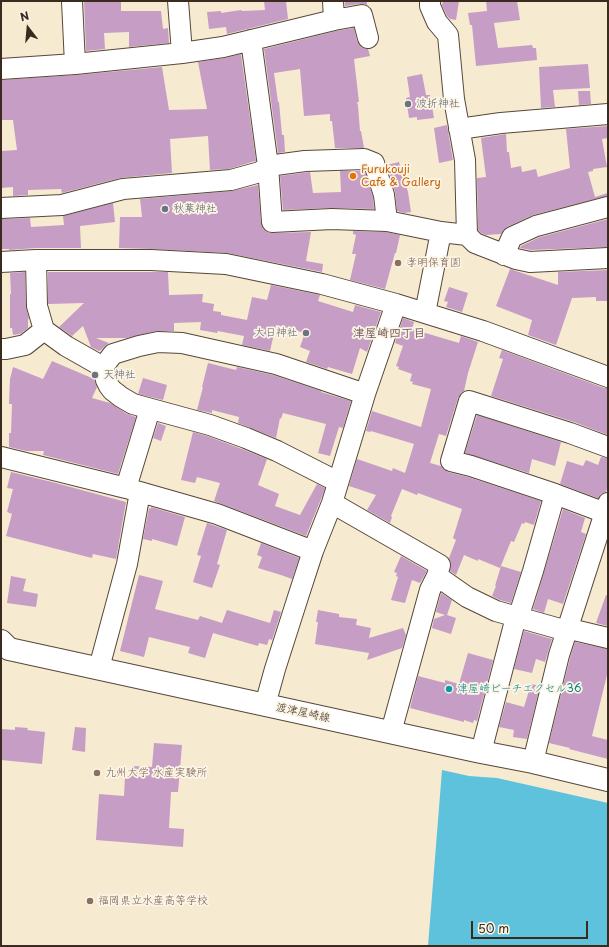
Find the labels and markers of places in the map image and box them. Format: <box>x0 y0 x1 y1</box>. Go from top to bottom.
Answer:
place label: 波折神社 <box>416 97 460 111</box>
marker: 波折神社 <box>403 99 413 109</box>
place label: Furukouji Cafe & Gallery <box>361 163 441 189</box>
marker: Furukouji Cafe & Gallery <box>348 171 358 181</box>
place label: 秋葉神社 <box>173 202 217 216</box>
marker: 秋葉神社 <box>160 204 170 214</box>
place label: 孝明保育園 <box>406 256 461 270</box>
marker: 孝明保育園 <box>393 258 403 268</box>
place label: 大日神社 <box>254 326 298 340</box>
marker: 大日神社 <box>301 328 311 338</box>
place label: 天神社 <box>103 368 136 382</box>
marker: 天神社 <box>90 370 100 380</box>
place label: 津屋崎ビーチエクセル36 <box>457 682 581 696</box>
marker: 津屋崎ビーチエクセル36 <box>444 684 454 694</box>
place label: 九州大学 水産実験所 <box>105 766 208 780</box>
marker: 九州大学 水産実験所 <box>92 768 102 778</box>
place label: 福岡県立水産高等学校 <box>98 894 208 908</box>
marker: 福岡県立水産高等学校 <box>85 896 95 906</box>

